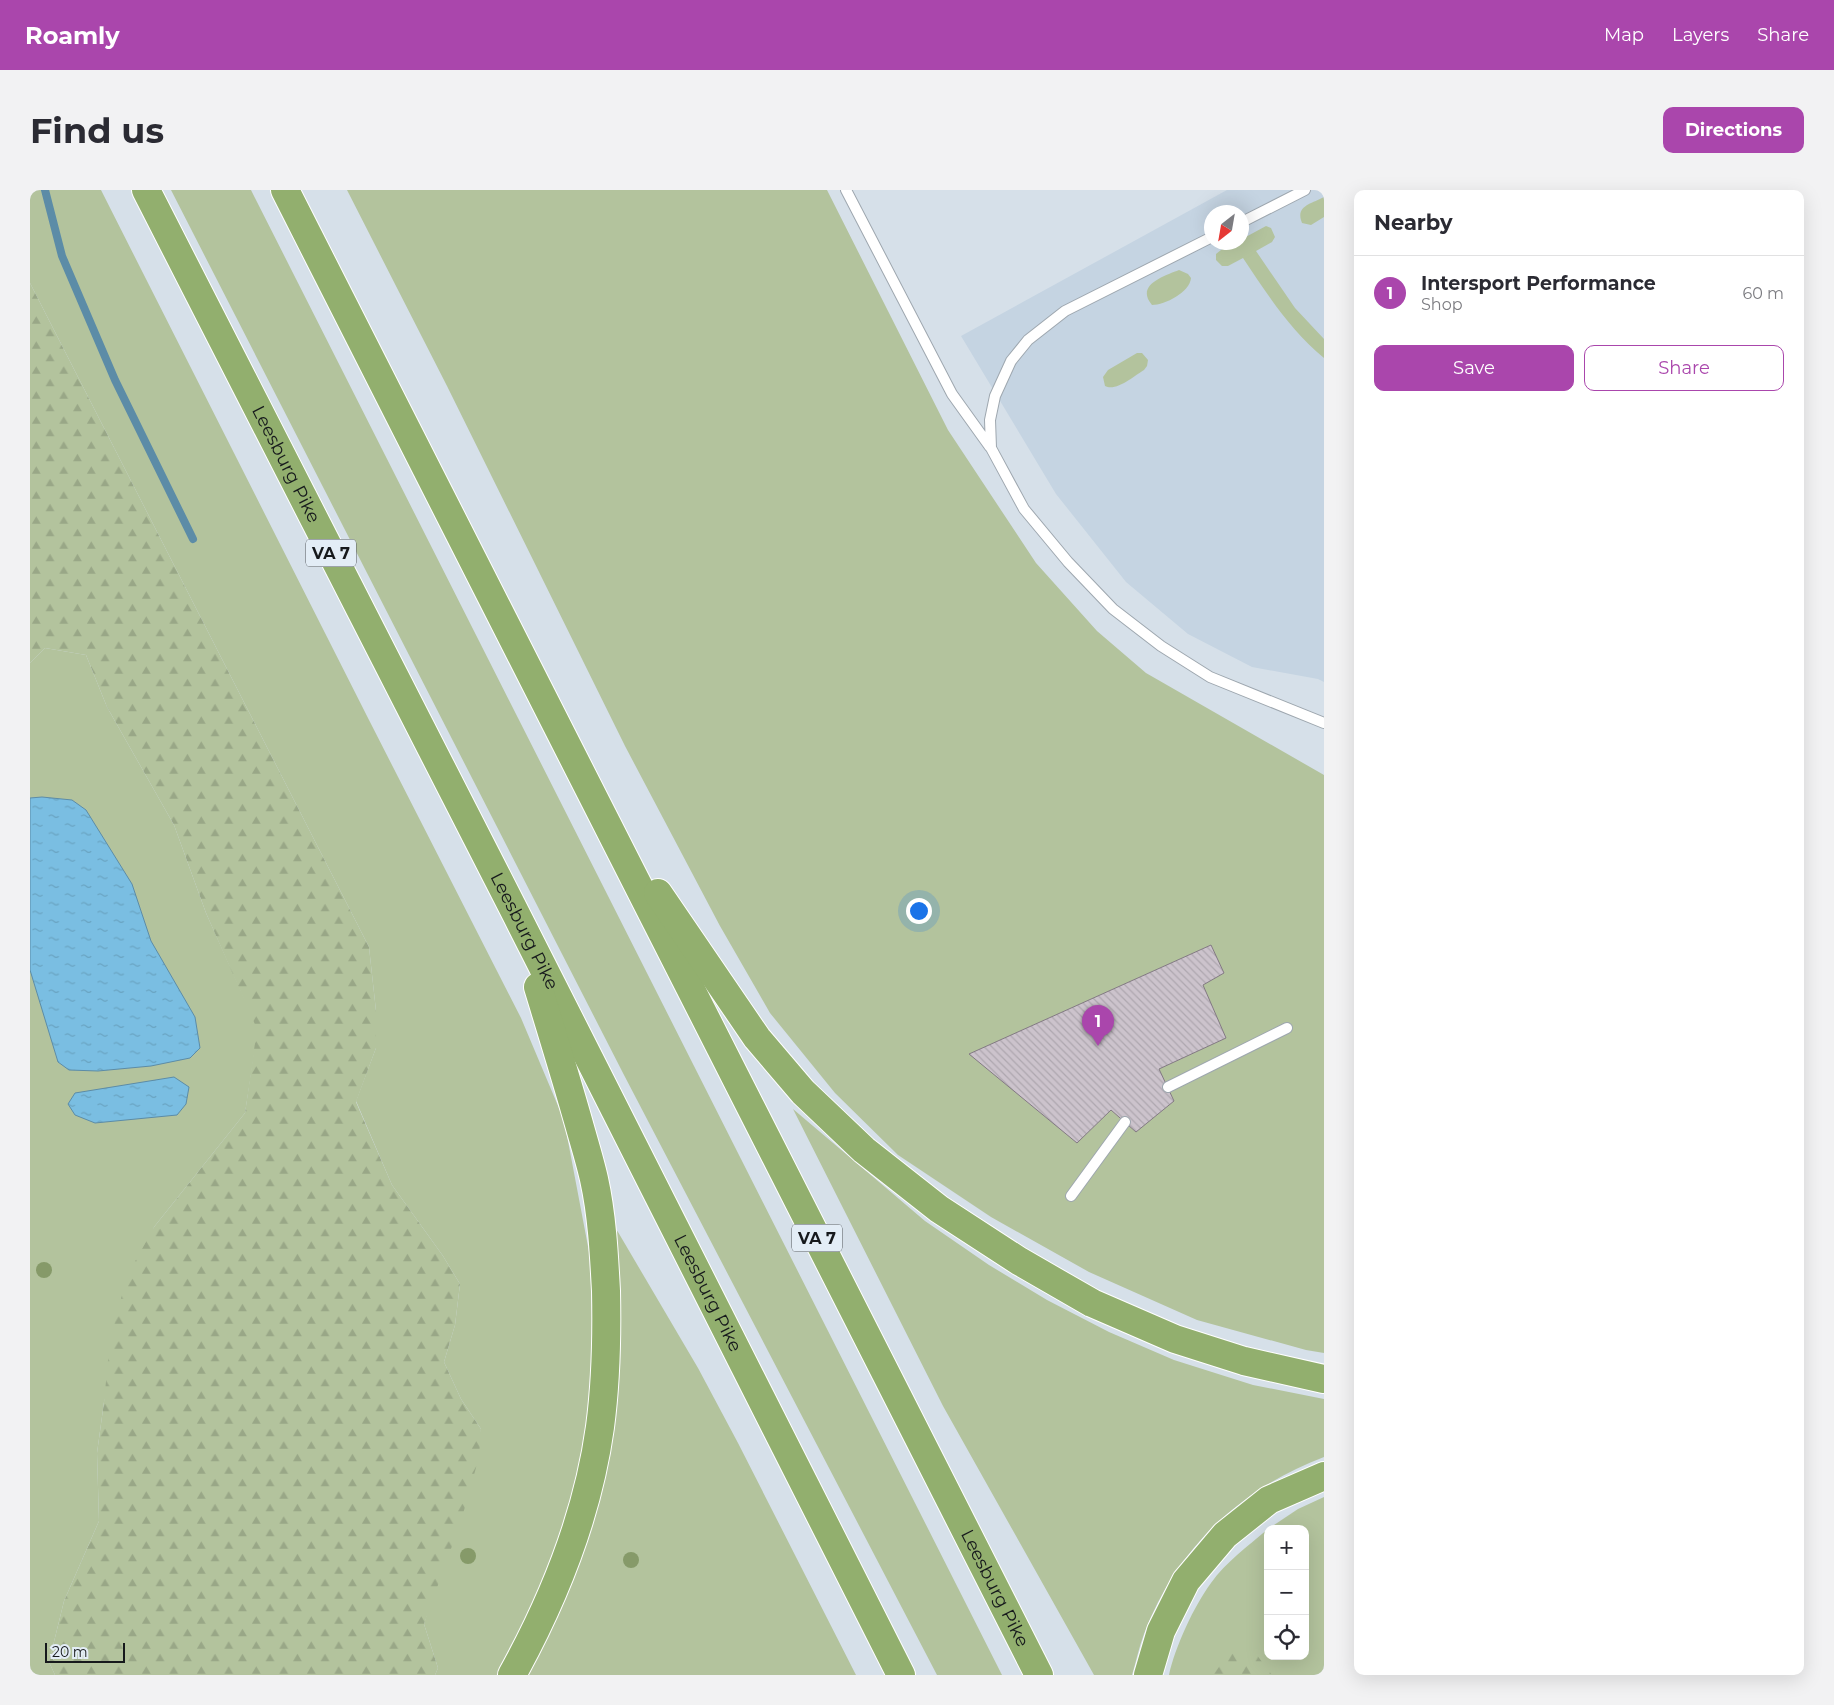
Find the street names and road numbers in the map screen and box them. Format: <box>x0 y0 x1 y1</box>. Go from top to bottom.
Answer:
street label: Leesburg Pike <box>247 402 325 527</box>
road number: VA 7 <box>306 539 356 566</box>
street label: Leesburg Pike <box>486 869 563 993</box>
road number: VA 7 <box>792 1224 842 1252</box>
street label: Leesburg Pike <box>669 1231 747 1356</box>
street label: Leesburg Pike <box>956 1526 1034 1650</box>

